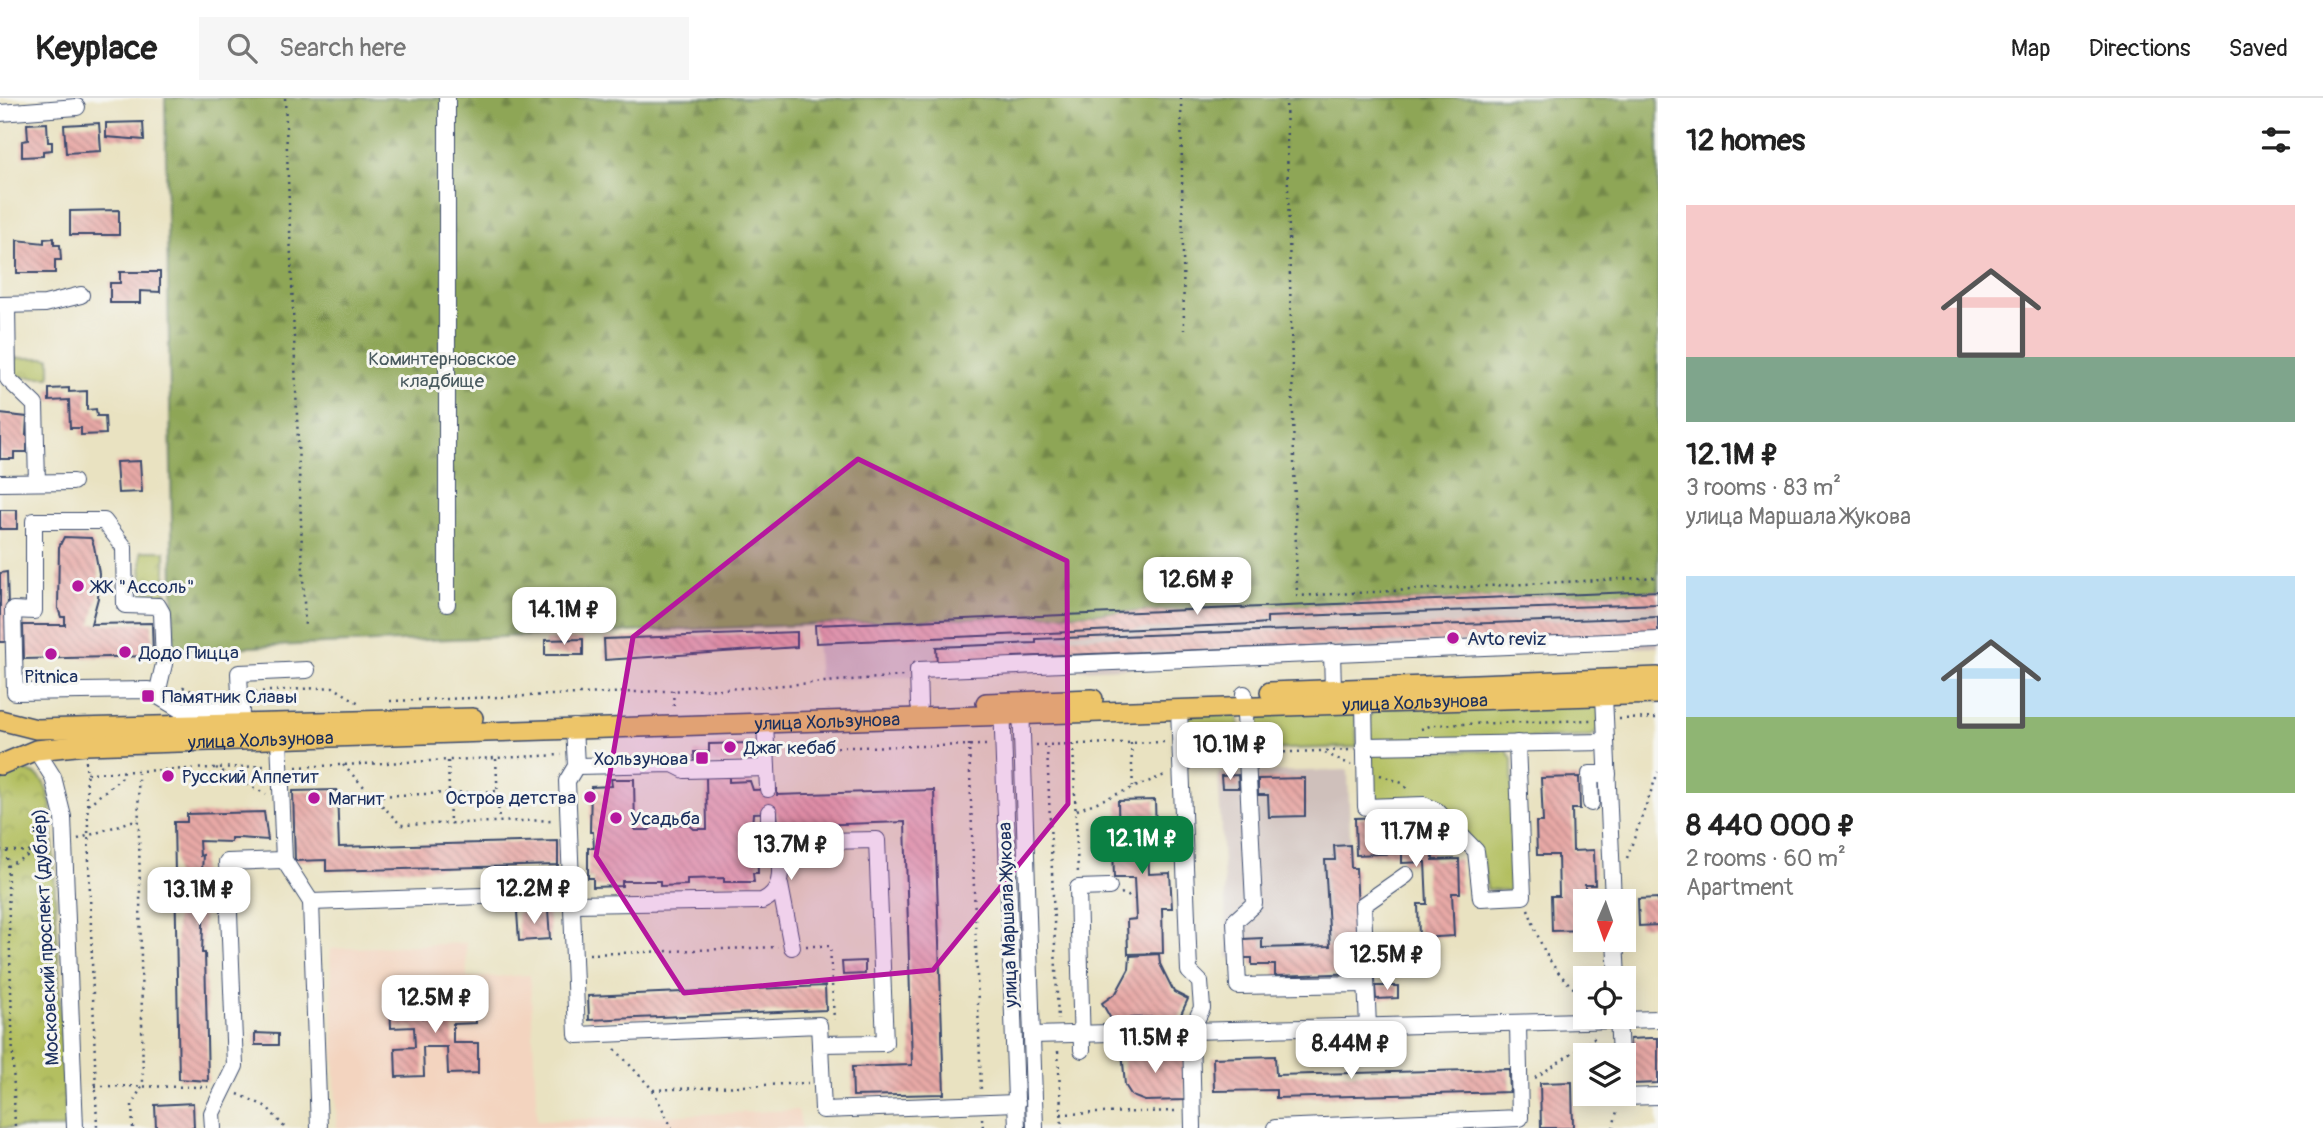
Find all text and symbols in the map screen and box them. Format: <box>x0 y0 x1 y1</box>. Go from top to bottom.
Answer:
search box <box>199 17 689 80</box>
text: Keyplace <box>35 28 157 69</box>
icon: search <box>223 29 261 67</box>
text: Search here <box>279 32 406 64</box>
text: Map <box>2011 34 2051 63</box>
text: Directions <box>2089 34 2190 63</box>
text: Saved <box>2228 34 2288 63</box>
icon: filters <box>2257 121 2295 159</box>
text: 12 homes <box>1686 122 1805 159</box>
icon: home <box>1928 250 2054 376</box>
park label: Коминтерновское кладбище <box>368 347 516 393</box>
text: 12.1M ₽ <box>1686 436 1779 473</box>
text: 3 rooms · 83 m² <box>1686 473 1841 502</box>
text: улица Маршала Жукова <box>1686 502 1911 531</box>
pin: 12.6M ₽ <box>1132 558 1262 617</box>
text: 12.6M ₽ <box>1159 565 1235 594</box>
place label: ЖК "Ассоль" <box>89 575 194 599</box>
marker: ЖК "Ассоль" <box>70 578 86 594</box>
pin: 14.1M ₽ <box>499 588 629 647</box>
text: 14.1M ₽ <box>528 595 600 624</box>
icon: home <box>1928 621 2054 747</box>
place label: Avto reviz <box>1467 627 1546 651</box>
marker: Avto reviz <box>1445 630 1461 646</box>
place label: Додо Пицца <box>138 641 239 665</box>
marker: Додо Пицца <box>117 644 133 660</box>
marker: Pitnica <box>43 646 59 662</box>
place label: Pitnica <box>24 665 78 689</box>
place label: Памятник Славы <box>162 685 297 709</box>
marker: Памятник Славы <box>140 688 156 704</box>
street label: улица Хользунова <box>1341 689 1489 717</box>
street label: улица Хользунова <box>753 708 901 736</box>
pin: 10.1M ₽ <box>1165 722 1295 782</box>
street label: улица Хользунова <box>186 726 334 755</box>
text: 10.1M ₽ <box>1193 730 1267 759</box>
place label: Джаг кебаб <box>743 736 836 760</box>
marker: Джаг кебаб <box>722 739 738 755</box>
place label: Хользунова <box>594 747 688 771</box>
marker: Хользунова <box>694 750 710 766</box>
place label: Русский Аппетит <box>182 765 319 789</box>
marker: Русский Аппетит <box>160 768 176 784</box>
place label: Остров детства <box>445 786 576 810</box>
place label: Магнит <box>328 787 385 811</box>
marker: Остров детства <box>582 789 598 805</box>
marker: Магнит <box>306 790 322 806</box>
place label: Усадьба <box>630 807 700 831</box>
text: 8 440 000 ₽ <box>1686 807 1855 844</box>
street label: Московский проспект (дублёр) <box>27 808 65 1066</box>
marker: Усадьба <box>608 810 624 826</box>
pin: 11.7M ₽ <box>1351 810 1481 869</box>
pin: 12.1M ₽ <box>1077 816 1207 876</box>
text: 11.7M ₽ <box>1381 817 1451 846</box>
pin: 13.7M ₽ <box>726 822 856 882</box>
street label: улица Маршала Жукова <box>993 822 1023 1009</box>
text: 12.1M ₽ <box>1106 824 1178 853</box>
text: 13.7M ₽ <box>754 830 828 859</box>
text: 2 rooms · 60 m² <box>1686 844 1846 873</box>
pin: 12.2M ₽ <box>469 866 599 926</box>
pin: 13.1M ₽ <box>134 868 264 927</box>
text: Apartment <box>1686 873 1793 902</box>
text: 12.2M ₽ <box>496 874 572 903</box>
text: 13.1M ₽ <box>163 875 235 904</box>
north arrow <box>1573 889 1636 952</box>
map controls <box>1573 889 1636 1106</box>
pin: 12.5M ₽ <box>1322 932 1452 992</box>
text: 12.5M ₽ <box>1350 940 1424 969</box>
button: locate <box>1573 966 1636 1029</box>
pin: 12.5M ₽ <box>370 976 500 1035</box>
text: 12.5M ₽ <box>398 983 472 1012</box>
pin: 11.5M ₽ <box>1090 1016 1220 1075</box>
pin: 8.44M ₽ <box>1286 1021 1416 1081</box>
text: 11.5M ₽ <box>1120 1023 1190 1052</box>
text: 8.44M ₽ <box>1312 1029 1390 1058</box>
button: layers <box>1573 1043 1636 1106</box>

